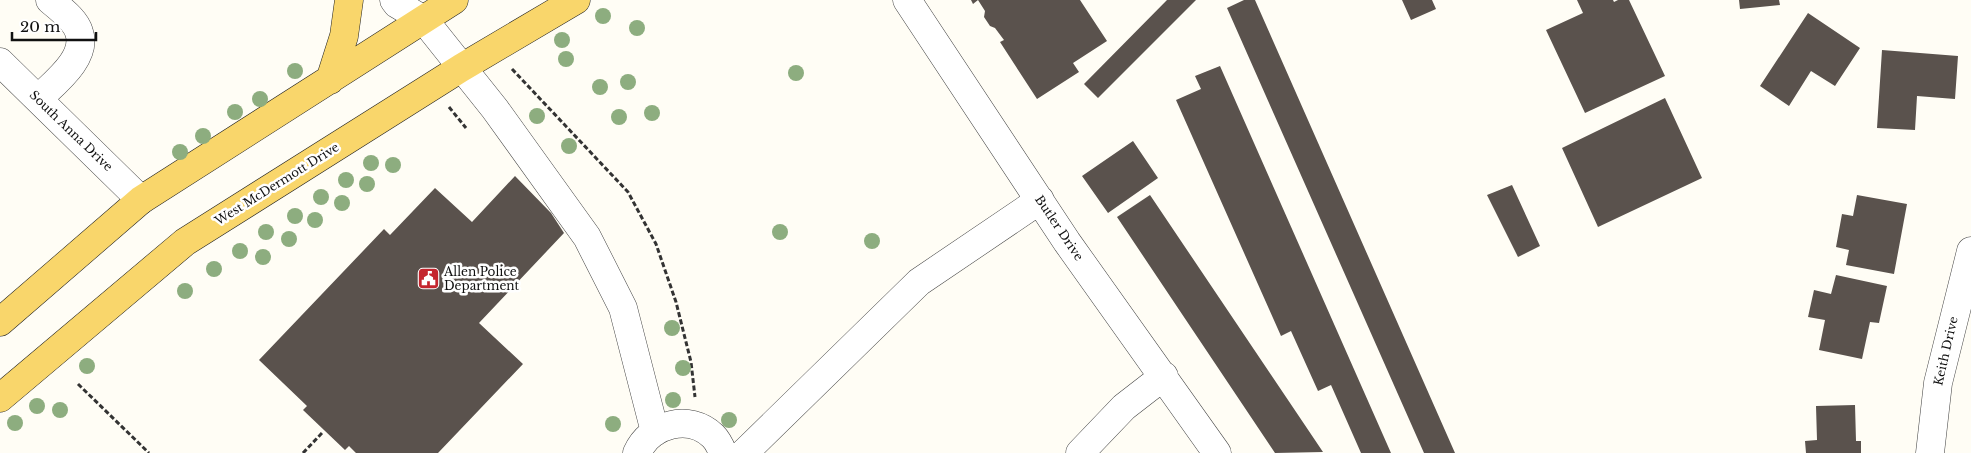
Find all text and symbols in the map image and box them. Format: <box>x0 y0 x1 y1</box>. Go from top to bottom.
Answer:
scale bar <box>12 10 96 42</box>
text: 20 m <box>20 17 60 36</box>
street label: South Anna Drive <box>27 87 116 174</box>
street label: West McDermott Drive <box>211 139 342 228</box>
street label: Butler Drive <box>1032 192 1087 263</box>
place label: Allen Police Department <box>443 264 520 293</box>
public building icon: Allen Police Department <box>416 267 440 291</box>
street label: Keith Drive <box>1930 315 1961 387</box>

